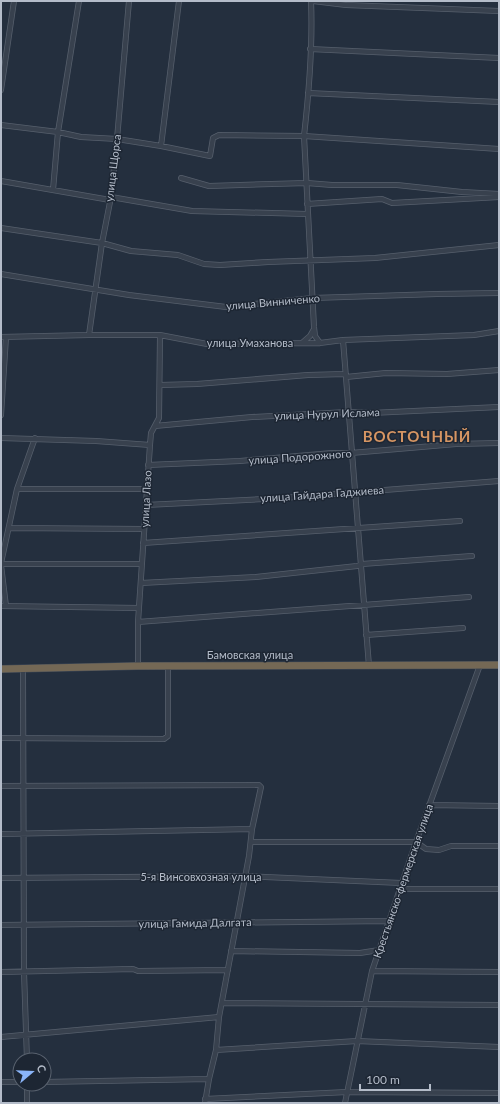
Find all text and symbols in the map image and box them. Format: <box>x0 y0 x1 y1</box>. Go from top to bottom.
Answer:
street label: улица Щорса <box>102 133 123 202</box>
street label: улица Винниченко <box>225 291 320 312</box>
street label: улица Умаханова <box>207 336 293 349</box>
street label: улица Нурул Ислама <box>274 405 380 422</box>
district label: ВОСТОЧНЫЙ <box>363 427 471 445</box>
street label: улица Подорожного <box>248 446 352 467</box>
street label: улица Лазо <box>138 470 153 528</box>
street label: улица Гайдара Гаджиева <box>260 483 384 504</box>
street label: Бамовская улица <box>207 648 293 661</box>
street label: Крестьянско-фермерская улица <box>370 802 435 960</box>
street label: 5-я Винсовхозная улица <box>140 870 262 883</box>
street label: улица Гамида Далгата <box>138 915 252 930</box>
north arrow <box>12 1052 52 1092</box>
text: С <box>35 1063 49 1075</box>
scale bar <box>360 1066 430 1092</box>
text: 100 m <box>366 1072 400 1087</box>

